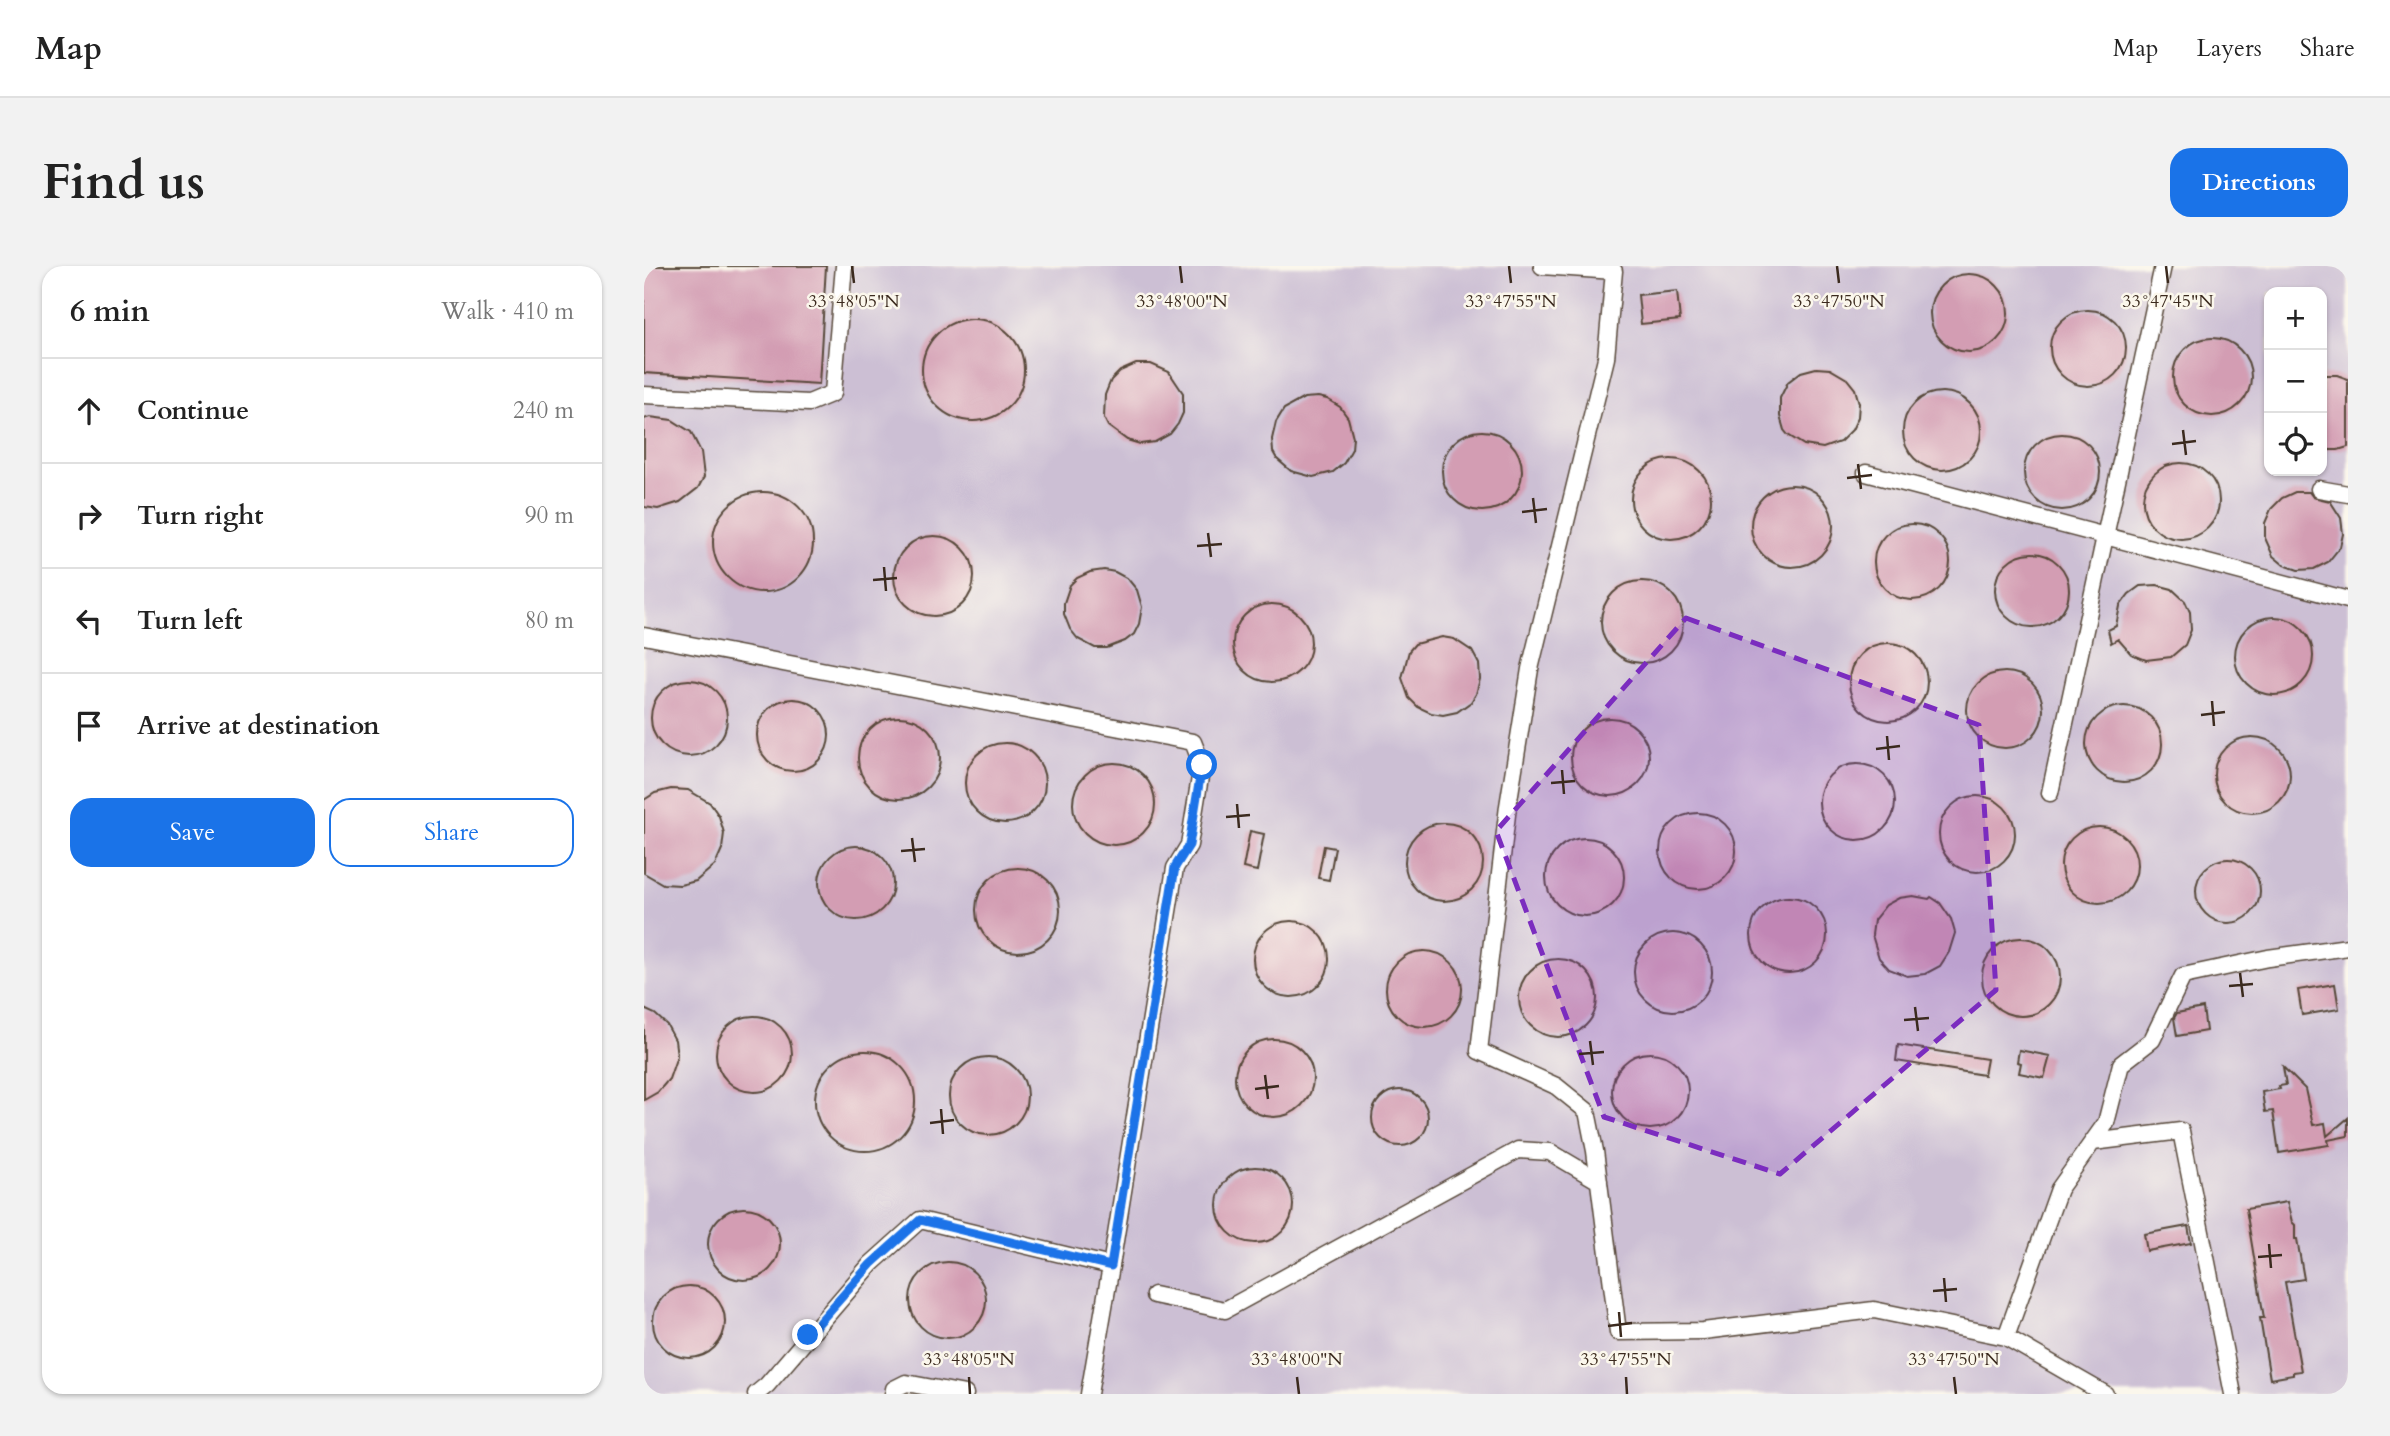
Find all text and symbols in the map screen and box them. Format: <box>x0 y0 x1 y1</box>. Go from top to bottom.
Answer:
text: Map <box>35 26 102 71</box>
text: Map <box>2113 32 2159 65</box>
text: Layers <box>2197 32 2262 65</box>
text: Share <box>2300 32 2355 65</box>
button: Directions <box>2170 148 2348 217</box>
text: Find us <box>42 149 205 216</box>
map controls <box>2264 287 2327 476</box>
button: + <box>2264 287 2327 350</box>
text: 33°48'05"N <box>808 289 900 314</box>
text: 33°48'00"N <box>1136 289 1228 314</box>
text: 33°47'55"N <box>1465 289 1557 314</box>
text: 33°47'50"N <box>1793 289 1885 314</box>
text: 33°47'45"N <box>2122 289 2214 314</box>
text: 6 min <box>70 291 150 332</box>
text: Walk · 410 m <box>441 296 574 327</box>
button: − <box>2264 350 2327 413</box>
icon: ahead <box>70 392 108 430</box>
text: Continue <box>137 393 249 428</box>
text: 240 m <box>513 395 574 426</box>
button: locate <box>2264 413 2327 476</box>
icon: right <box>70 497 108 535</box>
text: Turn right <box>137 498 264 533</box>
text: 90 m <box>525 500 574 531</box>
icon: left <box>70 602 108 640</box>
text: Turn left <box>137 603 242 638</box>
text: 80 m <box>525 605 574 636</box>
icon: arrive <box>70 707 108 745</box>
text: Arrive at destination <box>137 708 380 743</box>
route start <box>1186 749 1217 780</box>
button: Save <box>70 798 315 867</box>
button: Share <box>329 798 574 867</box>
route end <box>792 1319 823 1350</box>
text: 33°48'05"N <box>923 1347 1015 1372</box>
text: 33°48'00"N <box>1251 1347 1343 1372</box>
text: 33°47'55"N <box>1580 1347 1672 1372</box>
text: 33°47'50"N <box>1908 1347 2000 1372</box>

